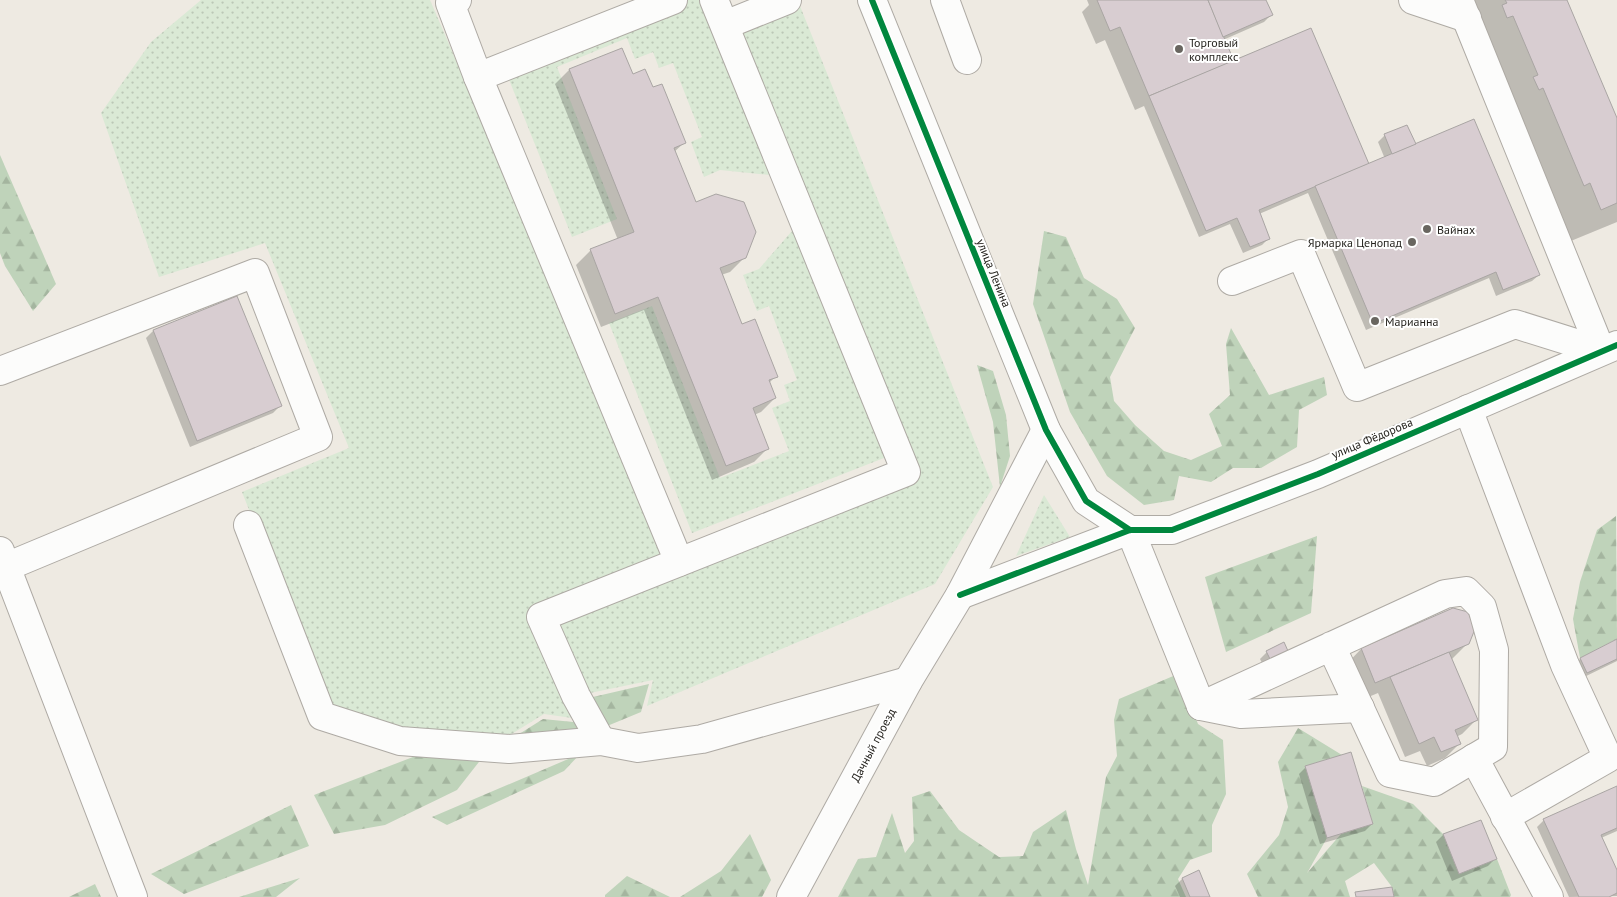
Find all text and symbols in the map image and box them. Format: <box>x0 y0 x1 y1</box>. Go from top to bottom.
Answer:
place label: Торговый комплекс <box>1189 35 1239 64</box>
marker: Торговый комплекс <box>1173 43 1185 55</box>
place label: Вайнах <box>1437 222 1475 237</box>
marker: Вайнах <box>1421 223 1433 235</box>
place label: Ярмарка Ценопад <box>1308 235 1402 250</box>
street label: улица Ленина <box>973 236 1015 310</box>
marker: Ярмарка Ценопад <box>1406 236 1418 248</box>
place label: Марианна <box>1385 314 1438 329</box>
marker: Марианна <box>1369 315 1381 327</box>
street label: улица Фёдорова <box>1329 414 1415 462</box>
street label: Дачный проезд <box>847 705 899 784</box>

